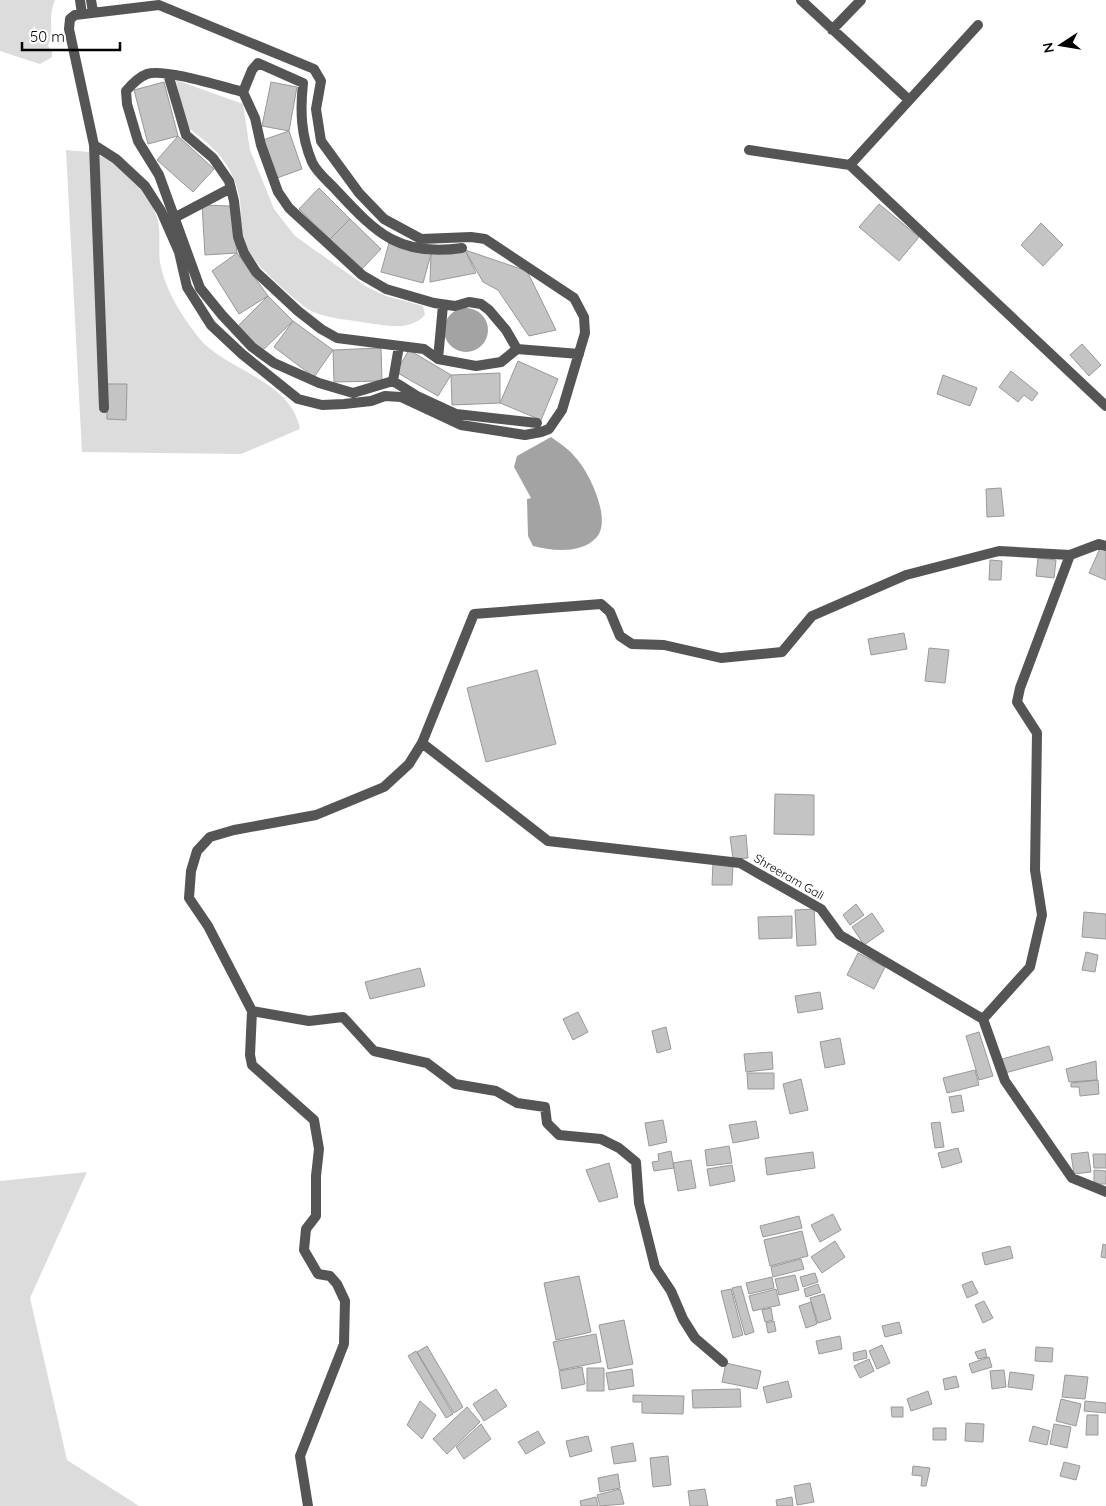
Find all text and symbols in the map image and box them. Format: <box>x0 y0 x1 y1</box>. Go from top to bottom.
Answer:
scale bar <box>22 20 120 52</box>
north arrow <box>1036 20 1086 70</box>
text: 50 m <box>30 27 65 46</box>
text: N <box>1038 41 1058 55</box>
street label: Shreeram Gali <box>751 850 827 903</box>

